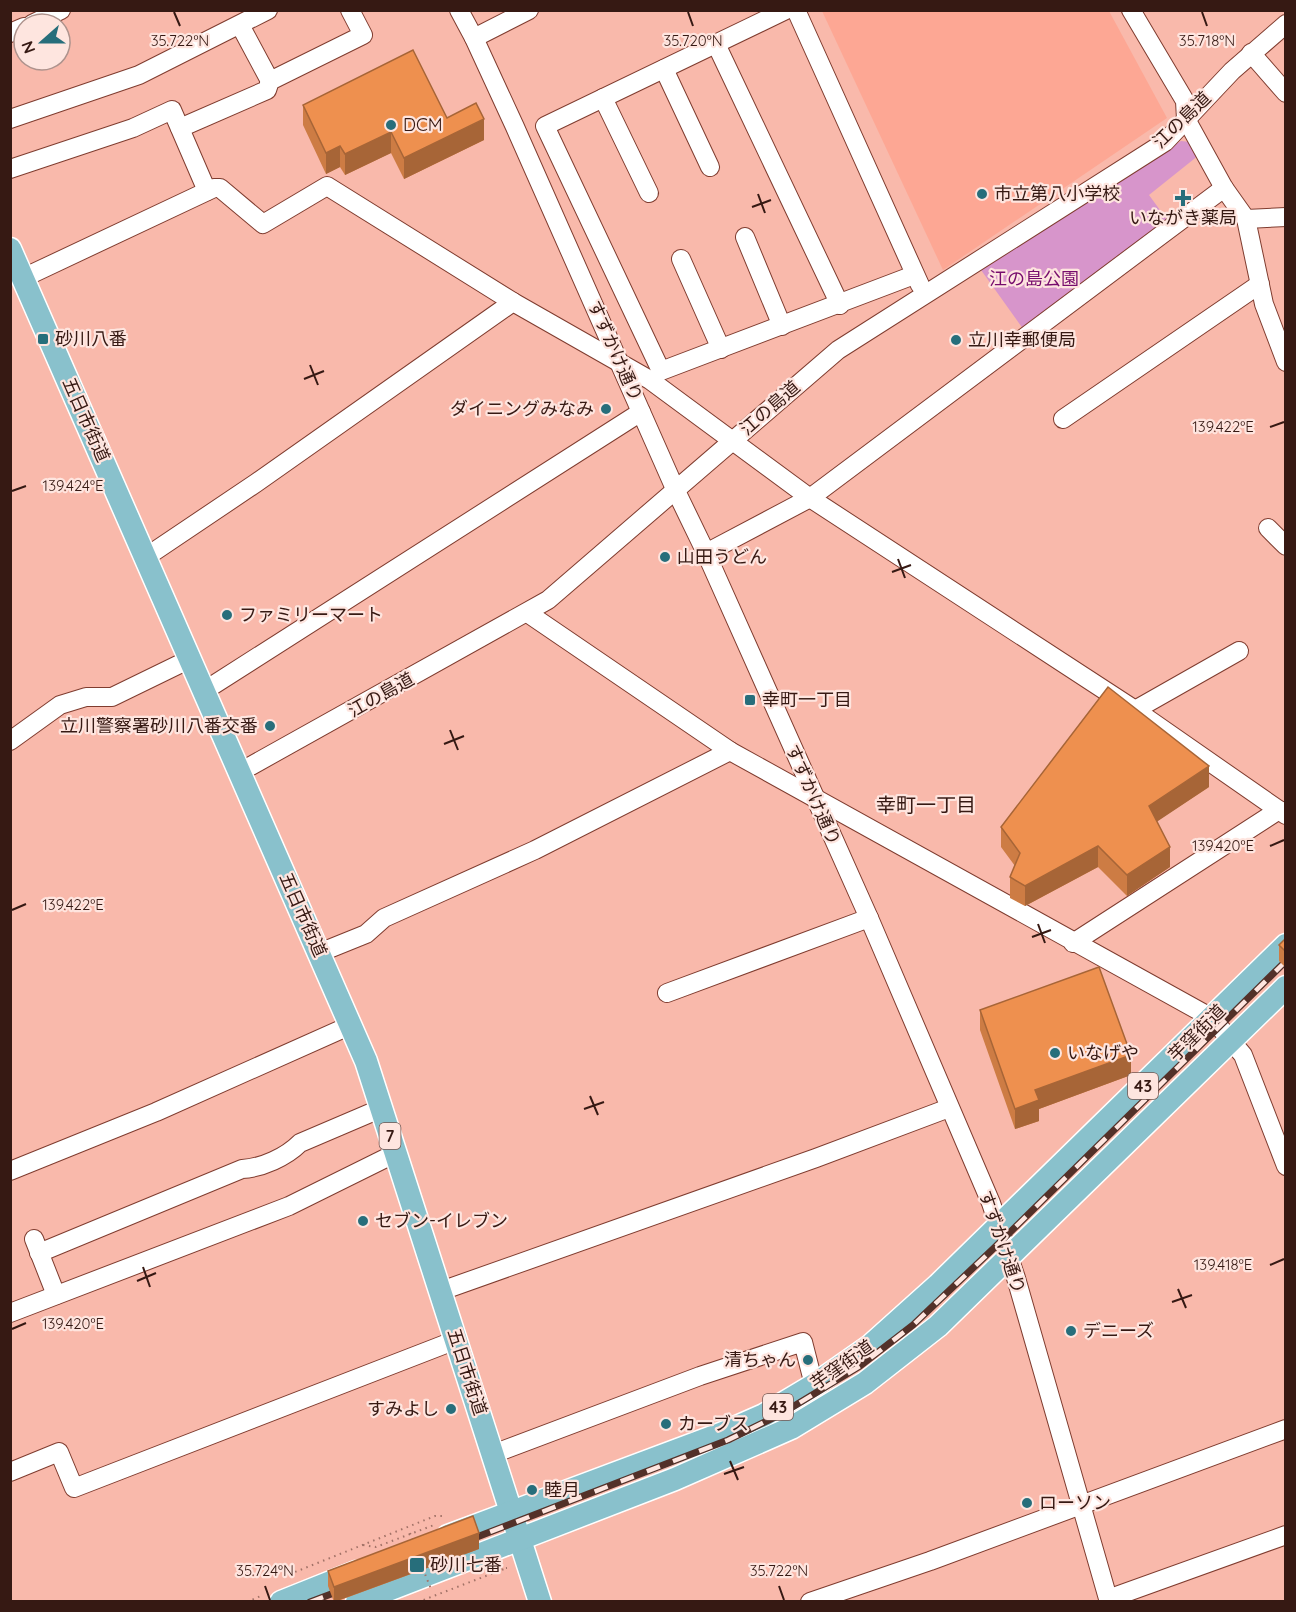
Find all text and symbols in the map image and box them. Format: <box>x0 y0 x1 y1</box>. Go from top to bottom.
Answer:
north arrow <box>12 12 72 72</box>
text: 35.722°N <box>151 31 209 50</box>
text: 35.720°N <box>663 31 723 50</box>
text: 35.718°N <box>1179 31 1235 50</box>
text: N <box>17 38 39 56</box>
street label: 江の島道 <box>1148 86 1216 153</box>
place label: DCM <box>403 113 443 136</box>
marker: DCM <box>384 118 398 132</box>
place label: 市立第八小学校 <box>994 182 1120 205</box>
marker: 市立第八小学校 <box>975 187 989 201</box>
marker: いながき薬局 <box>1176 191 1190 205</box>
place label: いながき薬局 <box>1129 206 1237 229</box>
park label: 江の島公園 <box>989 267 1079 290</box>
street label: すずかけ通り <box>583 297 648 405</box>
place label: 砂川八番 <box>55 327 127 350</box>
place label: 立川幸郵便局 <box>968 328 1076 351</box>
marker: 砂川八番 <box>36 332 50 346</box>
marker: 立川幸郵便局 <box>949 333 963 347</box>
street label: 五日市街道 <box>58 374 115 466</box>
street label: 江の島道 <box>735 375 804 440</box>
place label: ダイニングみなみ <box>450 397 594 420</box>
marker: ダイニングみなみ <box>599 402 613 416</box>
text: 139.422°E <box>1192 417 1254 436</box>
text: 139.424°E <box>43 476 103 495</box>
place label: 山田うどん <box>677 545 767 568</box>
marker: 山田うどん <box>658 550 672 564</box>
place label: ファミリーマート <box>239 603 383 626</box>
marker: ファミリーマート <box>220 608 234 622</box>
street label: 江の島道 <box>344 667 418 722</box>
place label: 幸町一丁目 <box>762 688 852 711</box>
marker: 幸町一丁目 <box>743 693 757 707</box>
place label: 立川警察署砂川八番交番 <box>60 714 258 737</box>
marker: 立川警察署砂川八番交番 <box>263 719 277 733</box>
street label: すずかけ通り <box>781 741 846 849</box>
district label: 幸町一丁目 <box>876 792 976 817</box>
text: 139.420°E <box>1192 836 1254 855</box>
street label: 五日市街道 <box>275 869 332 961</box>
text: 139.422°E <box>42 895 104 914</box>
street label: 芋窪街道 <box>1163 999 1230 1066</box>
place label: いなげや <box>1067 1041 1139 1064</box>
marker: いなげや <box>1048 1046 1062 1060</box>
road number: 43 <box>1128 1073 1158 1099</box>
road number: 7 <box>380 1123 400 1149</box>
street label: すずかけ通り <box>974 1187 1031 1297</box>
place label: セブン-イレブン <box>375 1209 508 1232</box>
marker: セブン-イレブン <box>356 1214 370 1228</box>
text: 139.418°E <box>1194 1255 1252 1274</box>
text: 139.420°E <box>42 1314 104 1333</box>
place label: デニーズ <box>1083 1319 1154 1342</box>
marker: デニーズ <box>1064 1324 1078 1338</box>
street label: 五日市街道 <box>443 1325 492 1418</box>
street label: 芋窪街道 <box>806 1335 878 1395</box>
place label: 清ちゃん <box>724 1348 796 1371</box>
marker: 清ちゃん <box>801 1353 815 1367</box>
road number: 43 <box>763 1394 793 1420</box>
place label: すみよし <box>367 1397 439 1420</box>
marker: すみよし <box>444 1402 458 1416</box>
place label: カーブス <box>678 1412 749 1435</box>
marker: カーブス <box>659 1417 673 1431</box>
place label: 睦月 <box>544 1478 580 1501</box>
marker: 睦月 <box>525 1483 539 1497</box>
place label: ローソン <box>1039 1491 1111 1514</box>
marker: ローソン <box>1020 1496 1034 1510</box>
place label: 砂川七番 <box>430 1553 502 1576</box>
marker: 砂川七番 <box>408 1556 426 1574</box>
text: 35.724°N <box>236 1561 294 1580</box>
text: 35.722°N <box>750 1561 808 1580</box>

